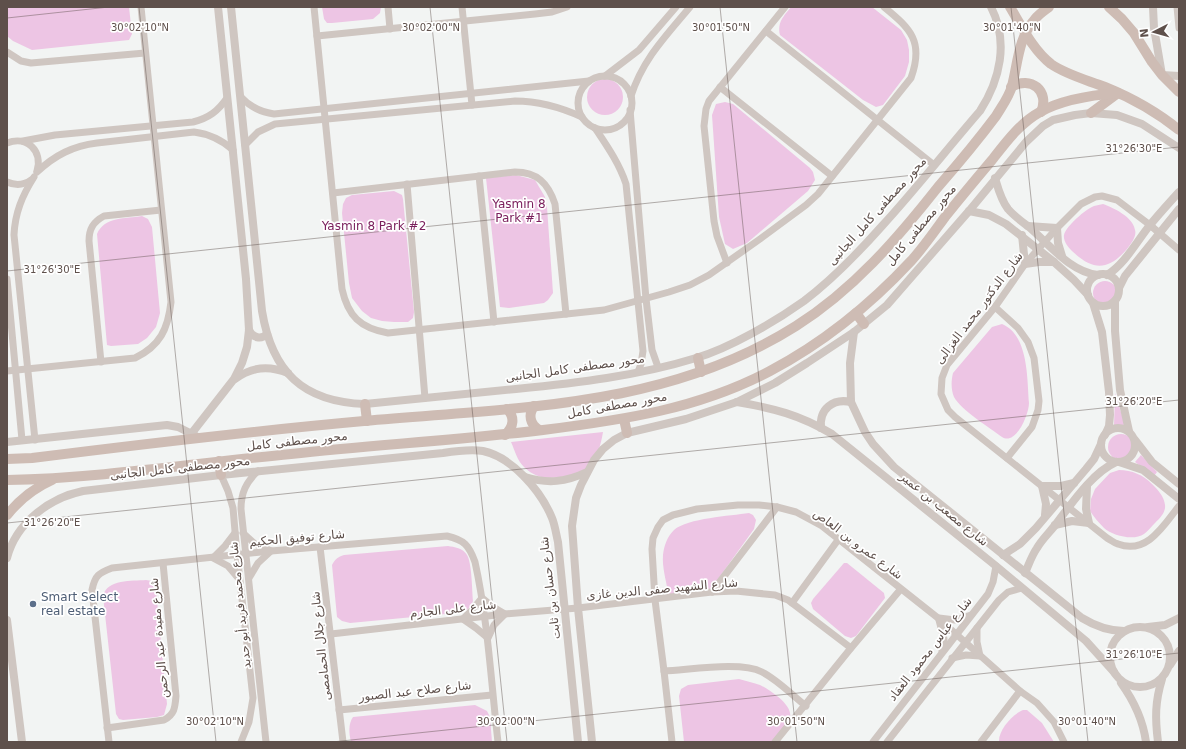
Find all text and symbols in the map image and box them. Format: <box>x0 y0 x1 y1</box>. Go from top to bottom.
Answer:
north arrow <box>1134 12 1174 52</box>
text: 30°02'10"N <box>111 22 169 33</box>
text: 30°02'00"N <box>402 22 460 33</box>
text: 30°01'50"N <box>692 22 750 33</box>
text: 30°01'40"N <box>983 22 1041 33</box>
text: N <box>1138 28 1151 38</box>
text: 31°26'30"E <box>1106 143 1162 154</box>
street label: محور مصطفى كامل الجانبى <box>825 154 929 268</box>
street label: محور مصطفى كامل <box>883 182 959 268</box>
park label: Yasmin 8 Park #1 <box>491 197 546 225</box>
park label: Yasmin 8 Park #2 <box>321 219 426 233</box>
street label: شارع الدكتور محمد الغزالى <box>932 249 1026 367</box>
text: 31°26'30"E <box>24 264 80 275</box>
street label: محور مصطفى كامل الجانبى <box>504 351 646 386</box>
street label: محور مصطفى كامل <box>566 389 668 422</box>
text: 31°26'20"E <box>1106 396 1162 407</box>
street label: محور مصطفى كامل <box>246 429 348 454</box>
street label: محور مصطفى كامل الجانبى <box>109 454 251 483</box>
street label: شارع مصعب بن عمير <box>896 469 991 550</box>
street label: شارع عمرو بن العاص <box>810 506 905 583</box>
text: 31°26'20"E <box>24 517 80 528</box>
street label: شارع توفيق الحكيم <box>248 527 346 550</box>
street label: شارع حسان بن ثابت <box>537 536 564 640</box>
street label: شارع محمد فريد أبو حديد <box>225 541 255 669</box>
street label: شارع الشهيد صفى الدين غازى <box>586 575 739 604</box>
street label: شارع مفيدة عبد الرحمن <box>147 577 172 699</box>
place label: Smart Select real estate <box>41 590 118 618</box>
street label: شارع جلال الحمامصى <box>308 591 335 701</box>
street label: شارع عباس محمود العقاد <box>885 594 976 704</box>
street label: شارع على الجارم <box>409 597 497 622</box>
marker: Smart Select real estate <box>28 599 38 609</box>
text: 31°26'10"E <box>1106 649 1162 660</box>
street label: شارع صلاح عبد الصبور <box>357 678 472 705</box>
text: 30°02'10"N <box>186 716 244 727</box>
text: 30°02'00"N <box>477 716 535 727</box>
text: 30°01'50"N <box>767 716 825 727</box>
text: 30°01'40"N <box>1058 716 1116 727</box>

